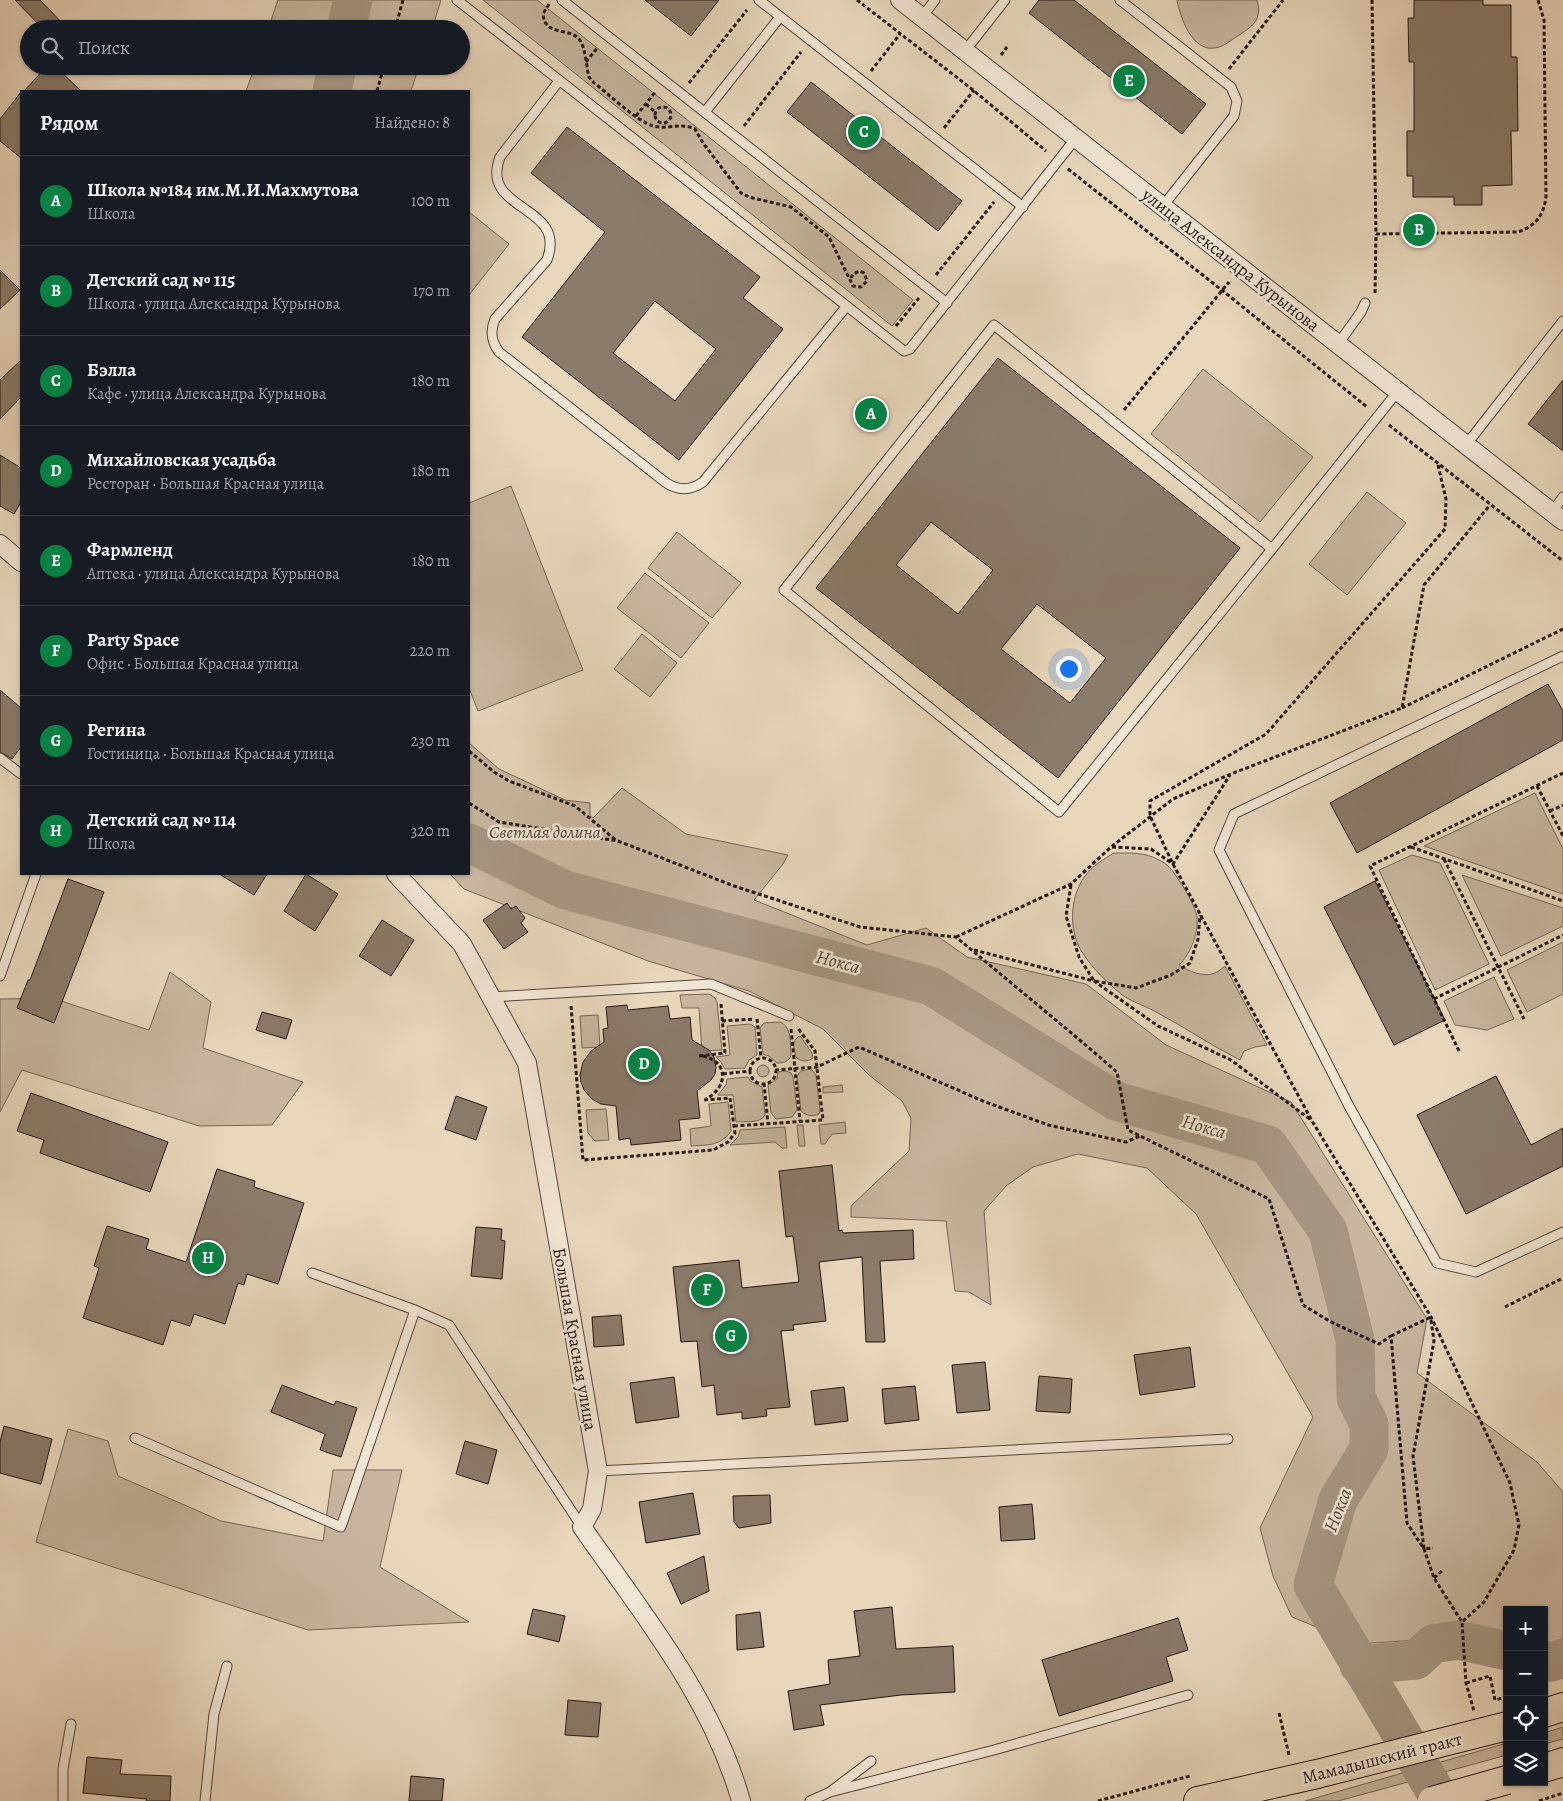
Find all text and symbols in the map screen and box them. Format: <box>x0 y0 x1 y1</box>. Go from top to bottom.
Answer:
search box <box>20 20 470 75</box>
icon: search <box>38 34 66 62</box>
text: Поиск <box>78 35 130 61</box>
pin: E <box>1113 62 1145 100</box>
text: Рядом <box>40 109 98 137</box>
text: Найдено: 8 <box>374 112 450 134</box>
pin: C <box>848 113 880 151</box>
text: Школа №184 им.М.И.Махмутова <box>87 177 359 203</box>
street label: улица Александра Курынова <box>1136 182 1326 338</box>
text: A <box>51 190 61 212</box>
text: 100 m <box>411 190 450 212</box>
text: Школа <box>87 203 135 225</box>
pin: B <box>1403 211 1435 249</box>
text: Детский сад № 115 <box>87 267 236 293</box>
text: B <box>51 280 61 302</box>
text: 170 m <box>413 280 450 302</box>
text: Школа · улица Александра Курынова <box>87 293 340 315</box>
text: Бэлла <box>87 357 136 383</box>
text: C <box>51 370 61 392</box>
text: 180 m <box>412 370 450 392</box>
text: Кафе · улица Александра Курынова <box>87 383 326 405</box>
pin: A <box>855 395 887 433</box>
text: Михайловская усадьба <box>87 447 276 473</box>
text: D <box>50 460 62 482</box>
text: 180 m <box>412 460 450 482</box>
text: Ресторан · Большая Красная улица <box>87 473 324 495</box>
text: Фармленд <box>87 537 173 563</box>
text: E <box>51 550 61 572</box>
text: 180 m <box>412 550 450 572</box>
text: Аптека · улица Александра Курынова <box>87 563 340 585</box>
text: Party Space <box>87 627 179 653</box>
text: F <box>52 640 60 662</box>
text: 220 m <box>410 640 450 662</box>
text: Офис · Большая Красная улица <box>87 653 299 675</box>
your location <box>1056 656 1082 682</box>
text: Регина <box>87 717 146 743</box>
text: G <box>51 730 61 752</box>
text: 230 m <box>411 730 450 752</box>
text: Гостиница · Большая Красная улица <box>87 743 335 765</box>
text: Детский сад № 114 <box>87 807 236 833</box>
text: H <box>50 820 62 842</box>
text: 320 m <box>411 820 450 842</box>
park label: Светлая долина <box>489 820 601 844</box>
text: Школа <box>87 833 135 855</box>
water label: Нокса <box>813 944 863 980</box>
pin: D <box>628 1045 660 1083</box>
water label: Нокса <box>1179 1108 1229 1146</box>
pin: H <box>192 1239 224 1277</box>
street label: Большая Красная улица <box>547 1246 603 1433</box>
pin: F <box>691 1271 723 1309</box>
pin: G <box>715 1317 747 1355</box>
water label: Нокса <box>1318 1484 1358 1536</box>
map controls <box>1503 1606 1548 1786</box>
button: + <box>1503 1606 1548 1651</box>
button: − <box>1503 1651 1548 1696</box>
button: locate <box>1503 1696 1548 1741</box>
street label: Мамадышский тракт <box>1299 1726 1465 1790</box>
button: layers <box>1503 1741 1548 1786</box>

